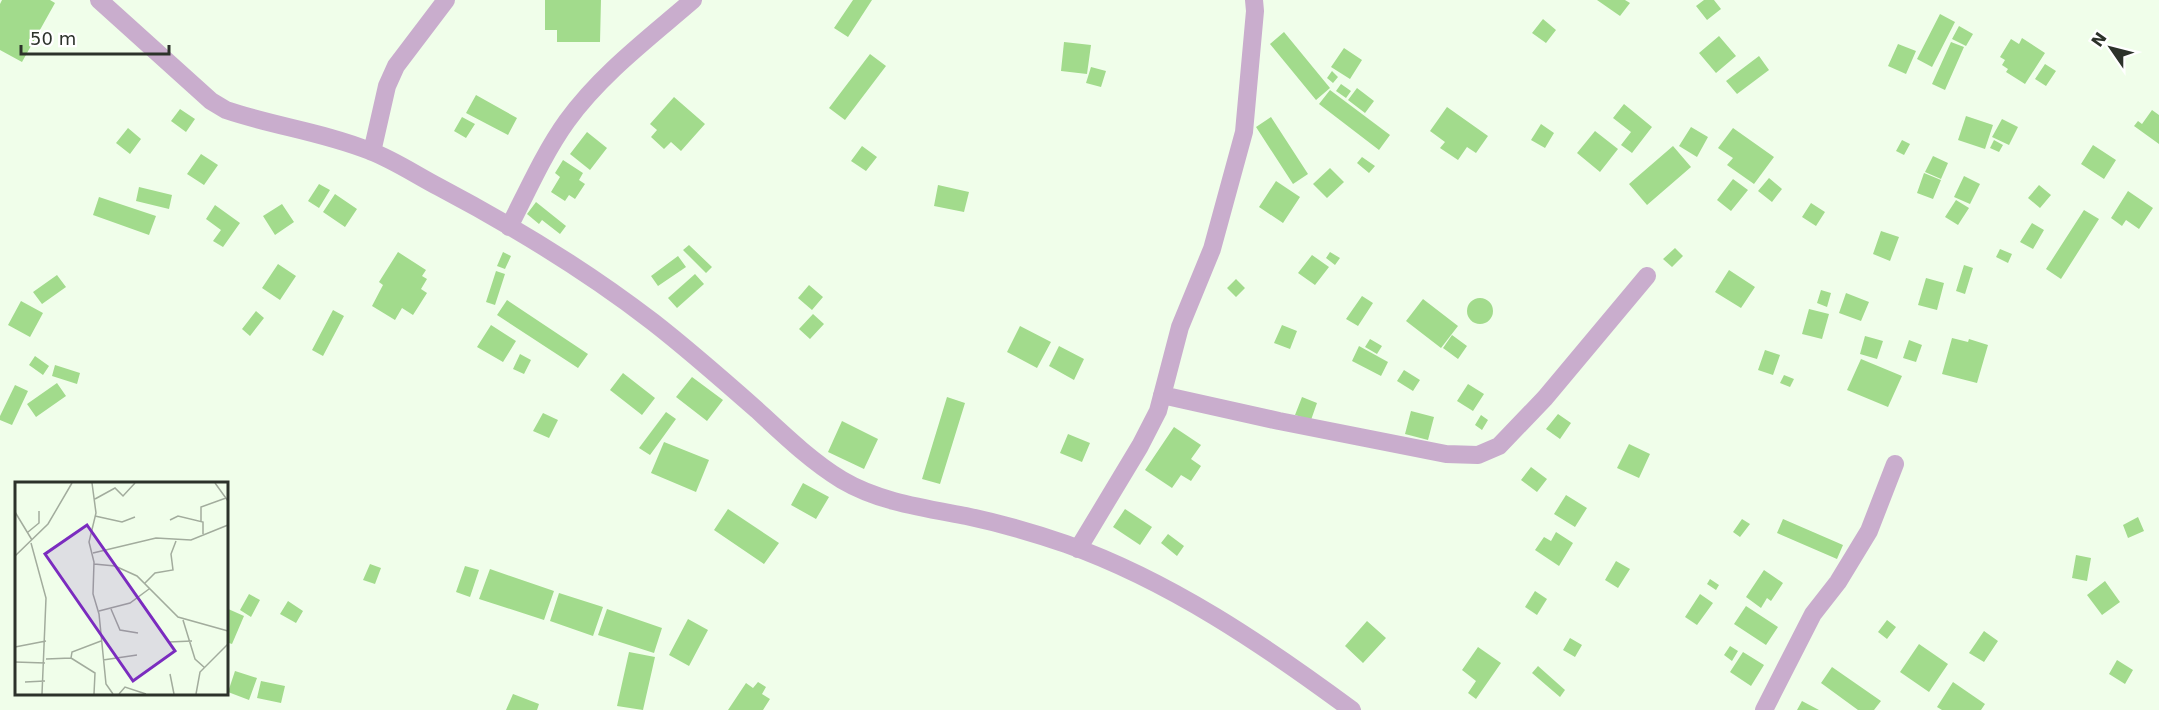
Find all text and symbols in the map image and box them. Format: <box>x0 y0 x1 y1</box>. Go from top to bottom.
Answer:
scale bar <box>21 18 170 56</box>
north arrow <box>2081 18 2141 78</box>
text: 50 m <box>30 28 76 49</box>
text: N <box>2088 29 2111 51</box>
inset map <box>15 482 228 695</box>

